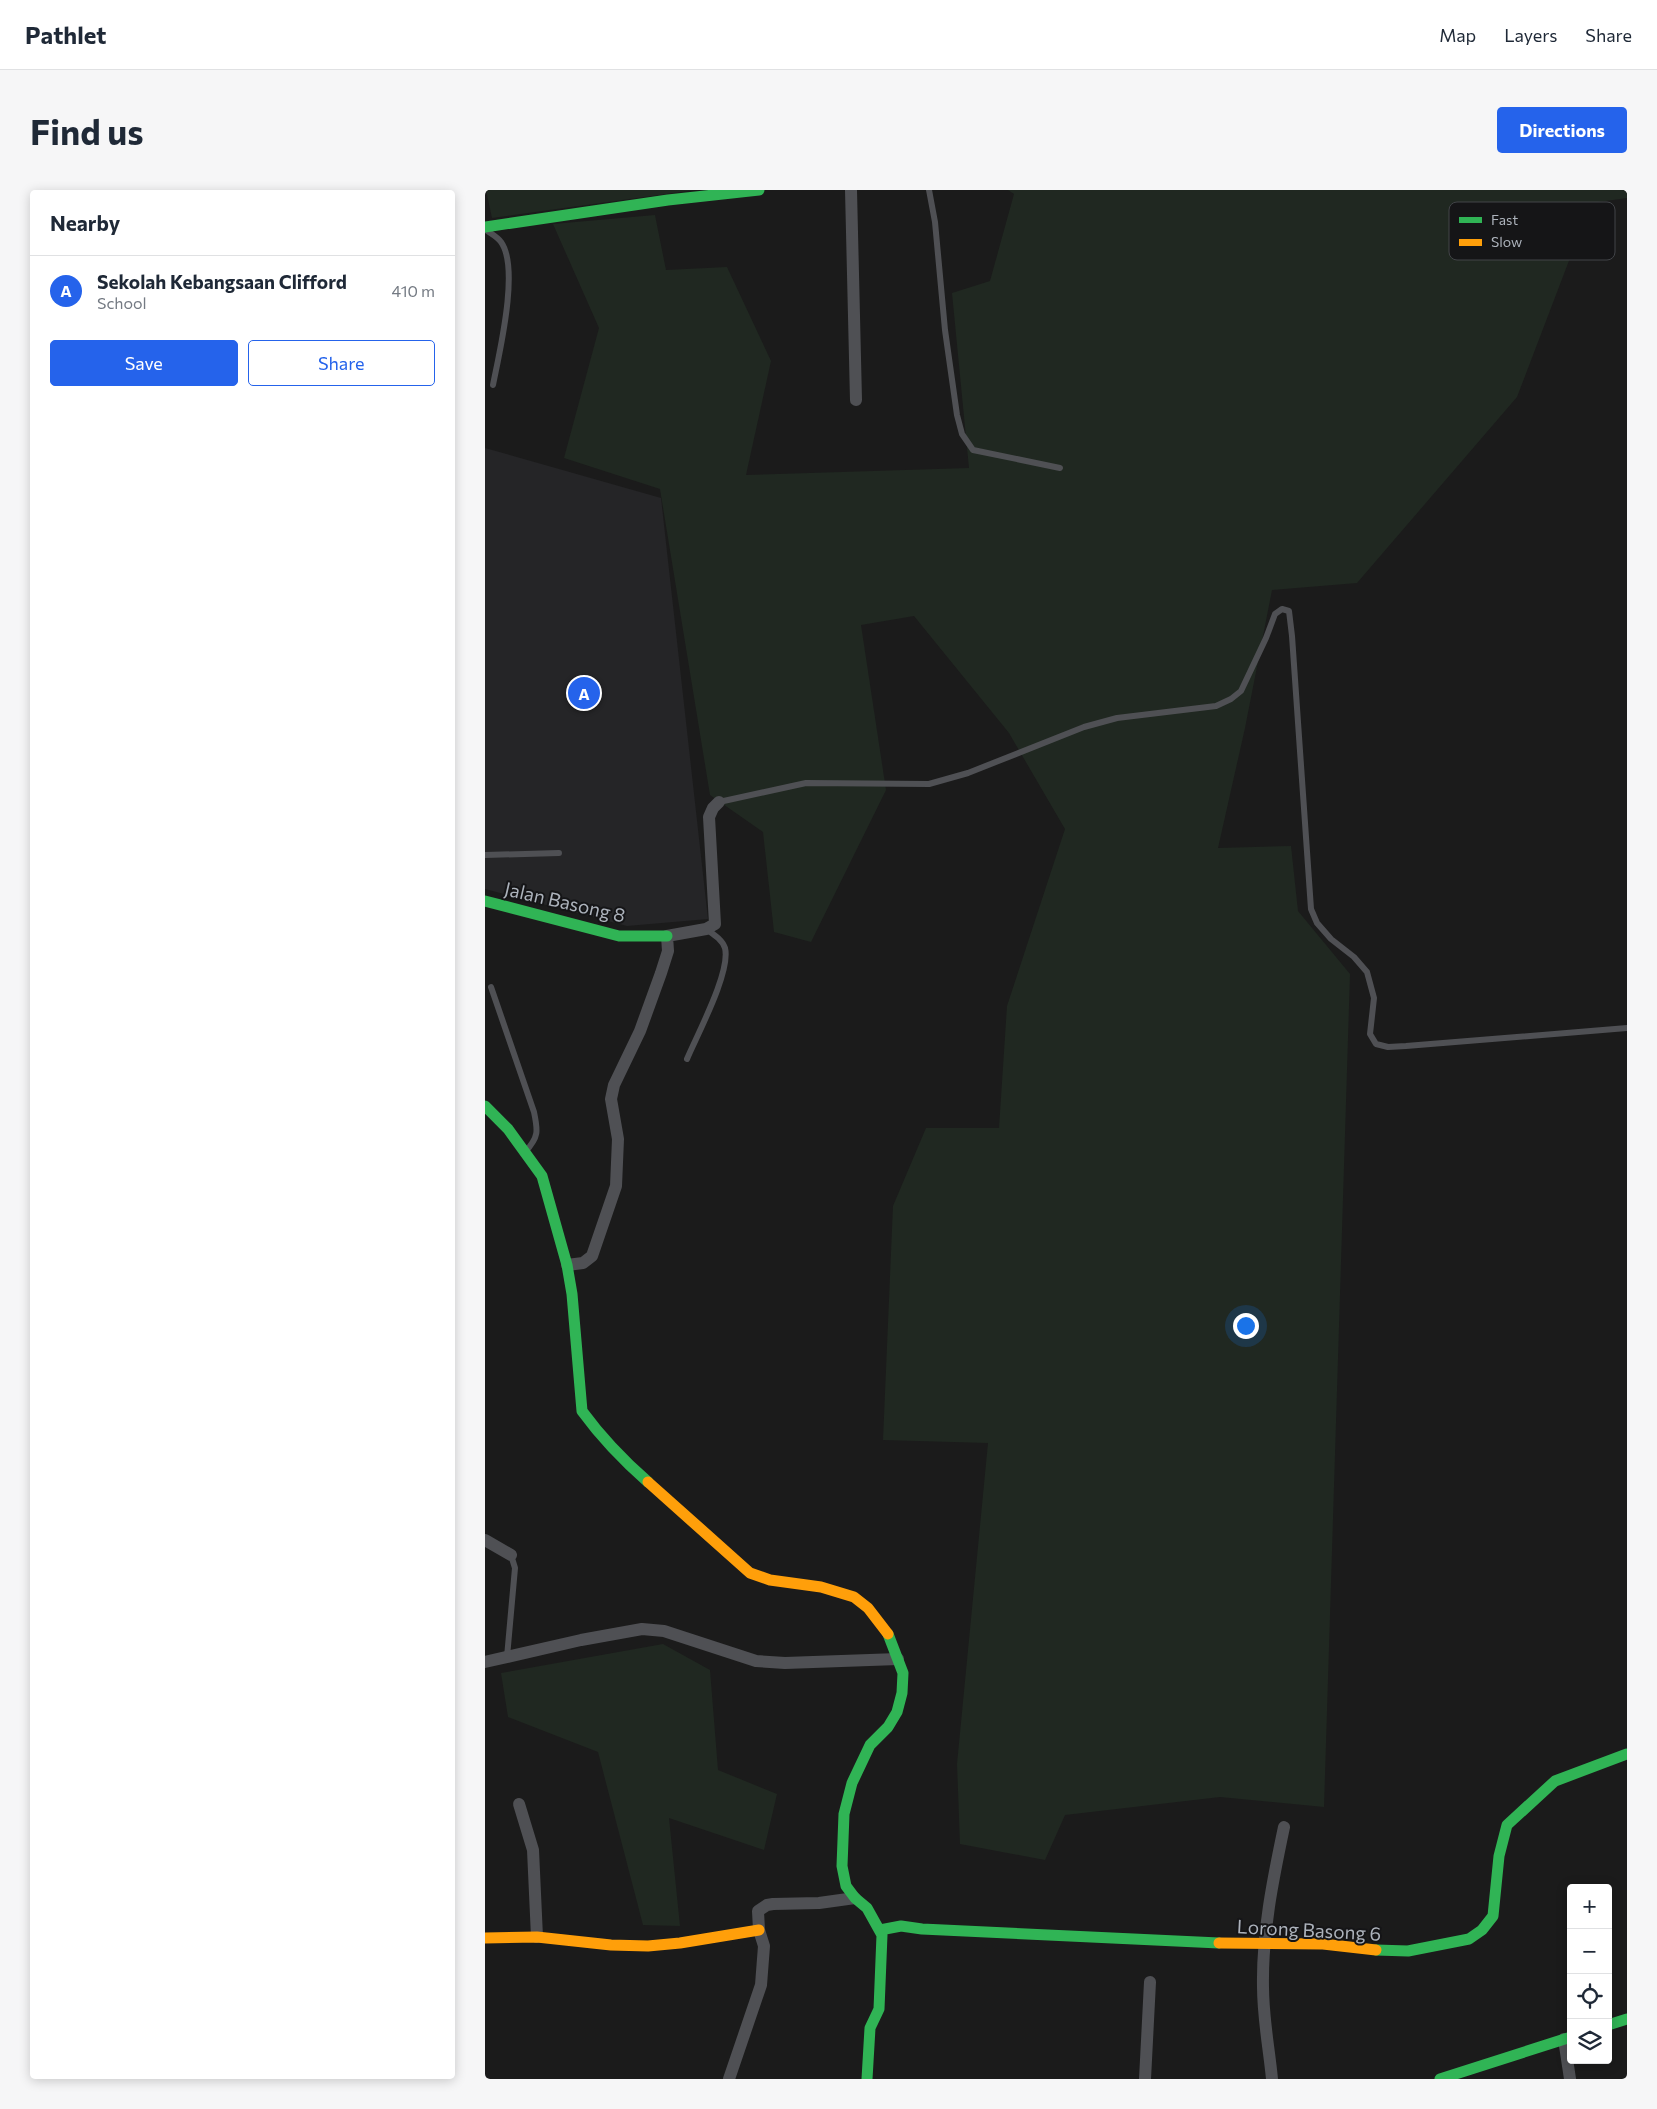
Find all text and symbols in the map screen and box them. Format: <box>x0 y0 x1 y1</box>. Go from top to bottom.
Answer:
text: Pathlet <box>25 20 106 49</box>
text: Map <box>1439 24 1476 46</box>
text: Layers <box>1504 24 1557 46</box>
text: Share <box>1585 24 1632 46</box>
button: Directions <box>1497 107 1627 153</box>
text: Find us <box>30 109 144 152</box>
legend <box>1449 202 1615 260</box>
text: Nearby <box>50 210 120 235</box>
text: Fast <box>1491 211 1518 228</box>
text: Slow <box>1491 233 1522 250</box>
text: Sekolah Kebangsaan Clifford <box>97 270 347 293</box>
text: A <box>60 281 72 300</box>
text: 410 m <box>392 281 435 300</box>
text: School <box>97 293 147 312</box>
button: Save <box>50 340 238 386</box>
button: Share <box>248 340 435 386</box>
pin: A <box>568 674 600 712</box>
street label: Jalan Basong 8 <box>502 876 628 927</box>
your location <box>1233 1313 1259 1339</box>
map controls <box>1567 1884 1612 2064</box>
button: + <box>1567 1884 1612 1929</box>
street label: Lorong Basong 6 <box>1236 1914 1382 1945</box>
button: − <box>1567 1929 1612 1974</box>
button: locate <box>1567 1974 1612 2019</box>
button: layers <box>1567 2019 1612 2064</box>

